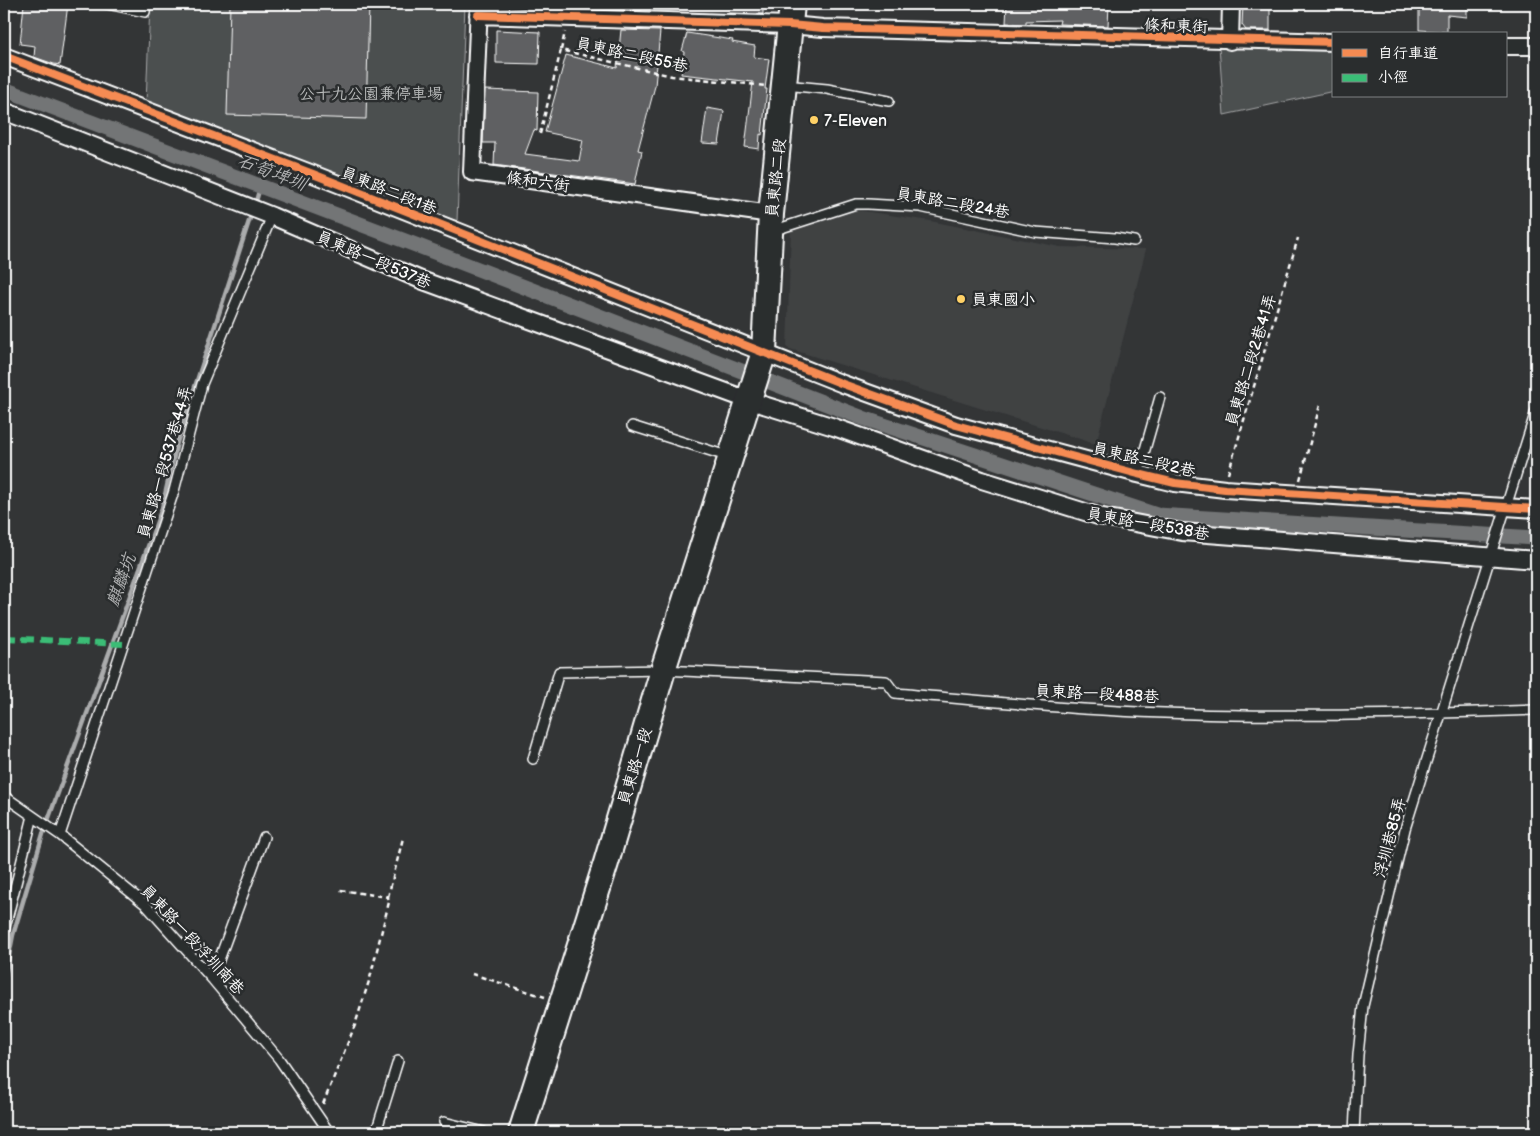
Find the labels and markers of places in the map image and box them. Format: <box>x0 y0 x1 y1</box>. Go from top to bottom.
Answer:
place label: 7-Eleven <box>824 112 887 131</box>
marker: 7-Eleven <box>808 114 820 126</box>
place label: 員東國小 <box>971 291 1035 310</box>
marker: 員東國小 <box>955 293 967 305</box>

